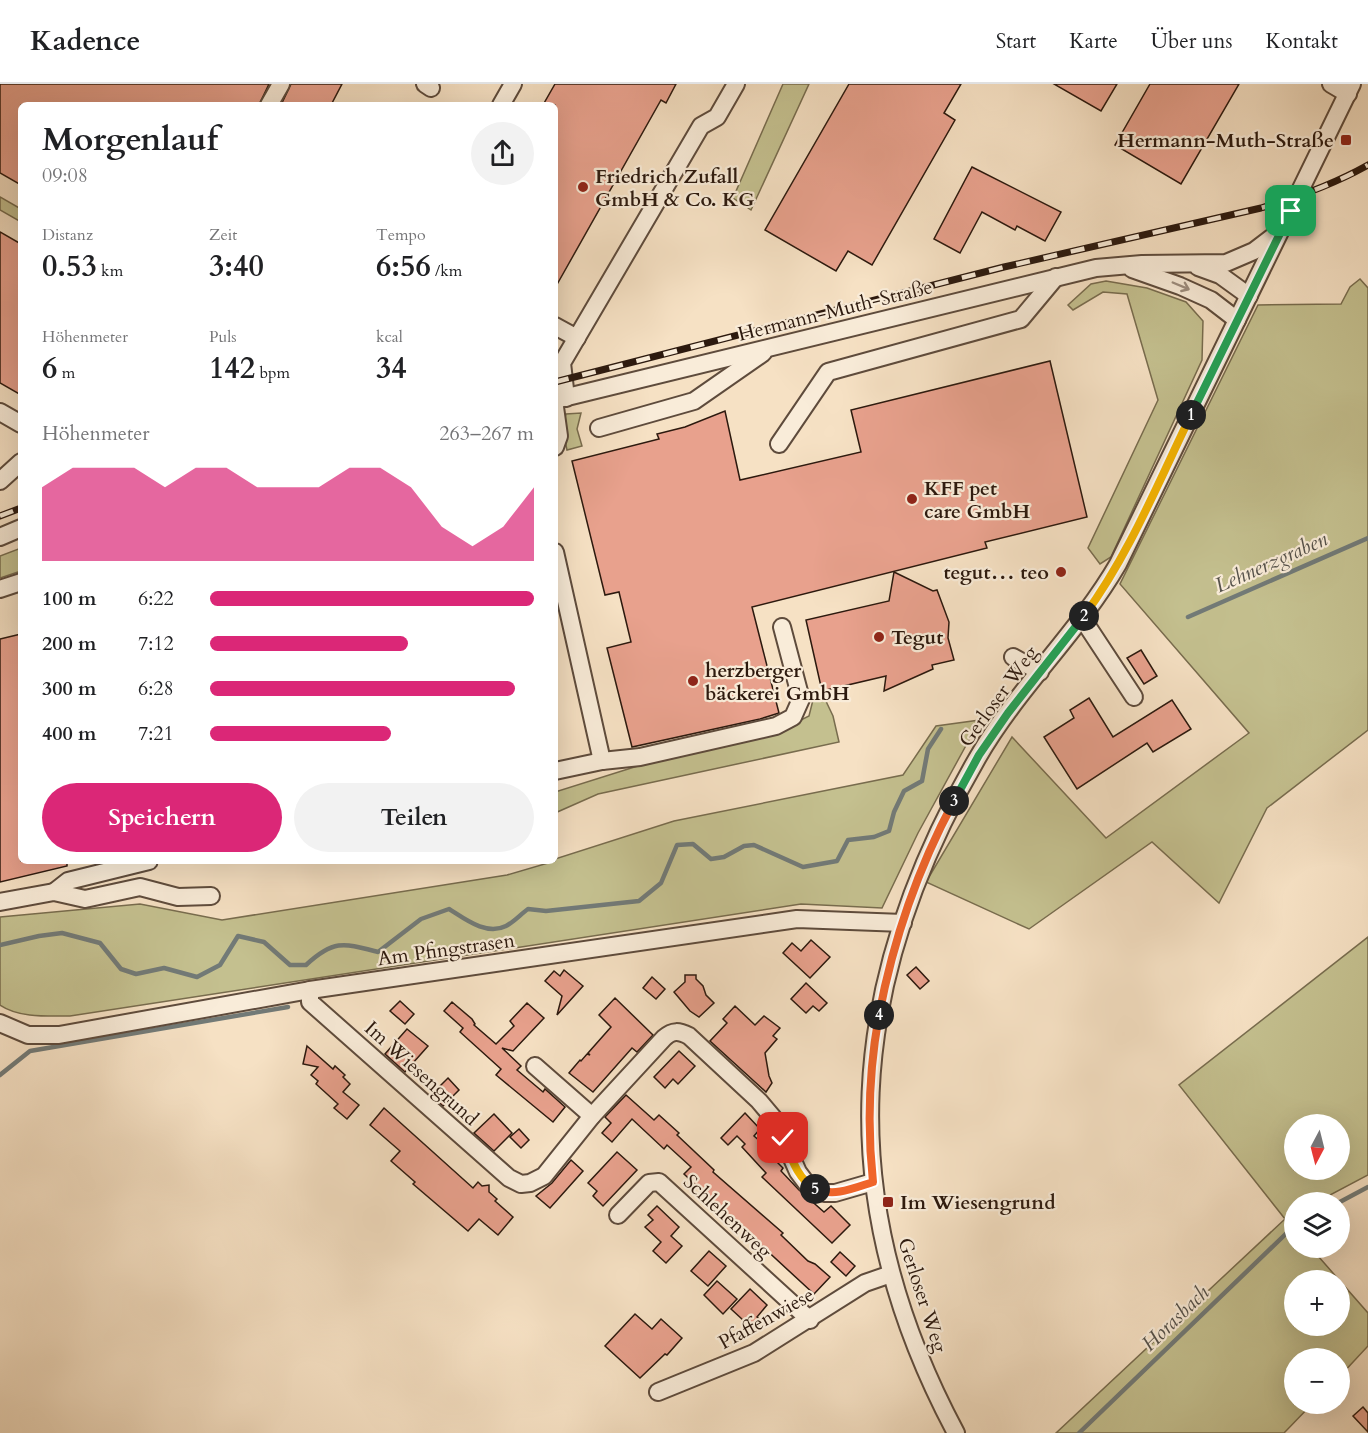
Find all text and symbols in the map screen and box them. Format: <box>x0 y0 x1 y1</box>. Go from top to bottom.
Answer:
text: Kadence <box>30 22 140 60</box>
text: Start <box>996 27 1036 56</box>
text: Karte <box>1069 27 1118 56</box>
text: Über uns <box>1151 27 1233 56</box>
text: Kontakt <box>1266 27 1338 56</box>
text: Morgenlauf <box>42 117 218 162</box>
button: share <box>471 122 534 185</box>
place label: Hermann-Muth-Straße <box>1117 127 1334 154</box>
marker: Hermann-Muth-Straße <box>1339 133 1353 147</box>
text: 09:08 <box>42 162 88 189</box>
place label: Friedrich Zufall GmbH & Co. KG <box>595 163 755 213</box>
marker: Friedrich Zufall GmbH & Co. KG <box>576 180 590 194</box>
pin <box>1265 185 1316 236</box>
icon: arrive <box>1274 194 1307 227</box>
text: Distanz <box>42 224 93 246</box>
text: Zeit <box>209 224 237 246</box>
text: Tempo <box>376 224 426 246</box>
text: 0.53 <box>42 246 97 287</box>
text: 3:40 <box>209 246 264 287</box>
text: 6:56 <box>376 246 431 287</box>
text: km <box>97 260 123 282</box>
text: /km <box>431 260 462 282</box>
street label: Hermann-Muth-Straße <box>735 273 935 348</box>
one-way arrow <box>1171 281 1190 292</box>
text: Höhenmeter <box>42 326 128 348</box>
text: Puls <box>209 326 237 348</box>
text: kcal <box>376 326 403 348</box>
text: 6 <box>42 348 57 389</box>
text: 142 <box>209 348 255 389</box>
text: 34 <box>376 348 407 389</box>
text: m <box>57 362 75 384</box>
text: bpm <box>255 362 290 384</box>
pin: 1 <box>1176 400 1206 430</box>
text: 1 <box>1187 404 1195 426</box>
text: Höhenmeter <box>42 420 150 447</box>
text: 263–267 m <box>439 420 534 447</box>
place label: KFF pet care GmbH <box>924 475 1031 525</box>
marker: KFF pet care GmbH <box>905 492 919 506</box>
water label: Lehnerzgraben <box>1210 524 1333 600</box>
place label: tegut… teo <box>943 559 1049 586</box>
marker: tegut… teo <box>1054 565 1068 579</box>
text: 100 m <box>42 585 97 612</box>
text: 6:22 <box>138 585 174 612</box>
pin: 2 <box>1069 601 1099 631</box>
text: 2 <box>1080 605 1088 627</box>
place label: Tegut <box>891 624 943 651</box>
text: 200 m <box>42 630 97 657</box>
text: 7:12 <box>138 630 174 657</box>
marker: Tegut <box>872 630 886 644</box>
street label: Gerloser Weg <box>953 640 1045 752</box>
place label: herzberger bäckerei GmbH <box>705 657 850 707</box>
marker: herzberger bäckerei GmbH <box>686 674 700 688</box>
text: 300 m <box>42 675 97 702</box>
text: 6:28 <box>138 675 174 702</box>
text: 400 m <box>42 720 97 747</box>
text: 7:21 <box>138 720 174 747</box>
button: Speichern <box>42 783 282 852</box>
button: Teilen <box>294 783 534 852</box>
pin: 3 <box>939 786 969 816</box>
text: 3 <box>950 790 958 812</box>
street label: Am Pfingstrasen <box>376 926 517 972</box>
pin: 4 <box>864 1000 894 1030</box>
text: 4 <box>875 1004 883 1026</box>
street label: Im Wiesengrund <box>359 1015 485 1132</box>
pin <box>757 1112 808 1163</box>
north arrow <box>1284 1114 1350 1180</box>
map controls <box>1284 1114 1350 1414</box>
icon: check <box>766 1121 799 1154</box>
street label: Schlehenweg <box>677 1168 778 1265</box>
pin: 5 <box>800 1174 830 1204</box>
text: 5 <box>811 1178 819 1200</box>
place label: Im Wiesengrund <box>900 1189 1056 1216</box>
button: layers <box>1284 1192 1350 1258</box>
marker: Im Wiesengrund <box>881 1195 895 1209</box>
street label: Gerloser Weg <box>891 1234 954 1357</box>
button: + <box>1284 1270 1350 1336</box>
water label: Horasbach <box>1135 1279 1216 1358</box>
street label: Pfaffenwiese <box>714 1281 819 1356</box>
button: − <box>1284 1348 1350 1414</box>

